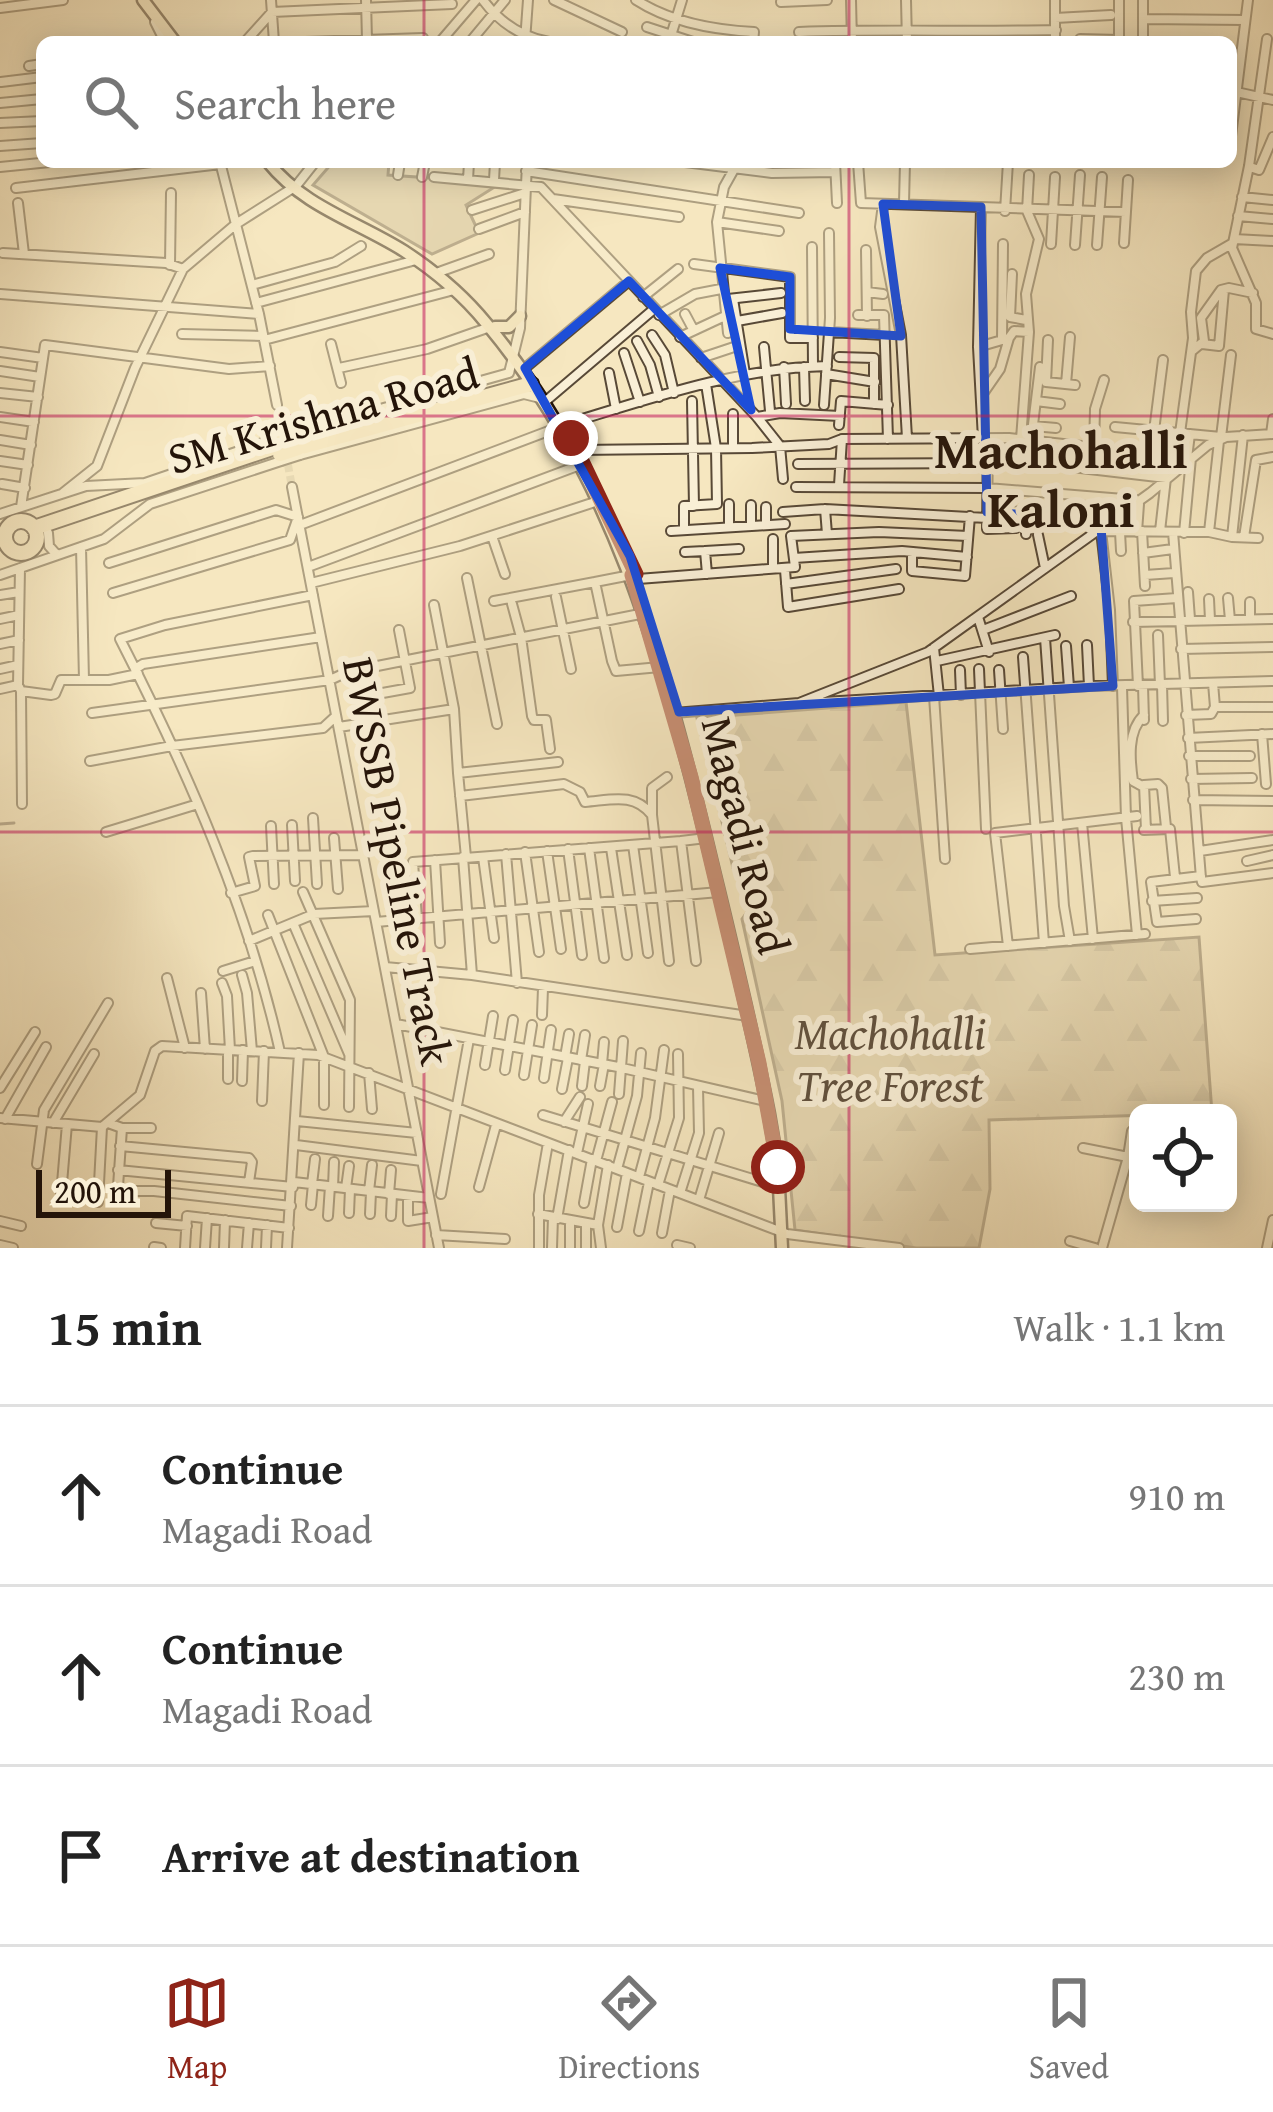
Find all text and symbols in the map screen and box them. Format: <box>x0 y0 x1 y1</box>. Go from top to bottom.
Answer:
search box <box>36 36 1237 168</box>
icon: search <box>78 69 144 135</box>
text: Search here <box>174 70 396 135</box>
street label: SM Krishna Road <box>160 339 486 490</box>
route end <box>544 411 598 465</box>
district label: Machohalli Kaloni <box>934 412 1188 546</box>
street label: BWSSB Pipeline Track <box>327 652 470 1070</box>
street label: Magadi Road <box>686 709 807 960</box>
park label: Machohalli Tree Forest <box>794 1000 986 1117</box>
map controls <box>1129 1104 1237 1212</box>
button: locate <box>1129 1104 1237 1212</box>
route start <box>751 1140 805 1194</box>
scale bar <box>36 1164 171 1217</box>
text: 200 m <box>54 1167 136 1215</box>
text: 15 min <box>48 1289 202 1364</box>
text: Walk · 1.1 km <box>1013 1298 1225 1355</box>
text: Continue <box>162 1435 343 1500</box>
icon: ahead <box>48 1463 114 1529</box>
text: 910 m <box>1128 1467 1225 1524</box>
text: Magadi Road <box>162 1500 372 1557</box>
text: Continue <box>162 1615 343 1680</box>
icon: ahead <box>48 1643 114 1709</box>
text: 230 m <box>1128 1647 1225 1704</box>
text: Magadi Road <box>162 1680 372 1737</box>
icon: arrive <box>48 1823 114 1889</box>
text: Arrive at destination <box>162 1823 580 1888</box>
tab: Map <box>164 1970 230 2090</box>
tab: Directions <box>559 1970 700 2090</box>
tab: Saved <box>1029 1970 1109 2090</box>

